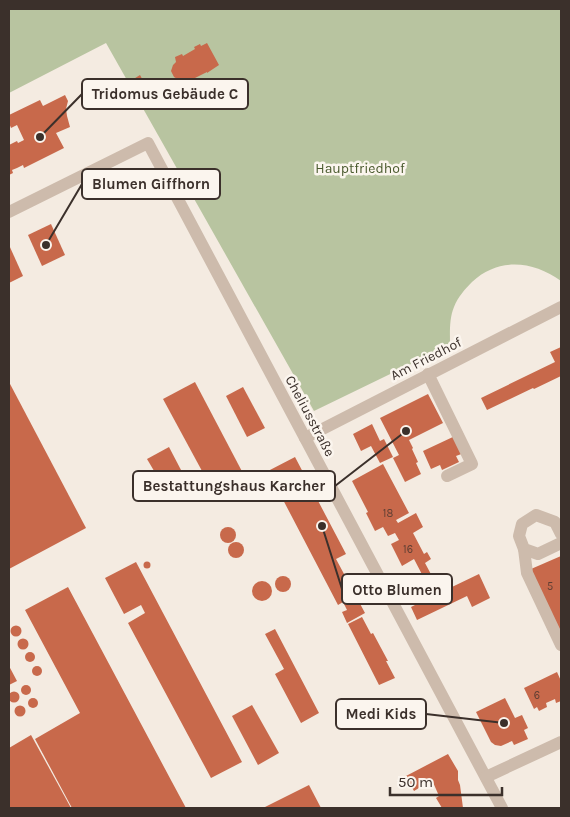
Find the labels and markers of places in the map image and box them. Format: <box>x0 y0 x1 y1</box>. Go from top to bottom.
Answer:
callout: Tridomus Gebäude C <box>82 79 248 109</box>
callout: Blumen Giffhorn <box>82 169 220 199</box>
callout: Bestattungshaus Karcher <box>133 471 335 501</box>
callout: Otto Blumen <box>342 574 452 604</box>
callout: Medi Kids <box>336 699 426 729</box>

